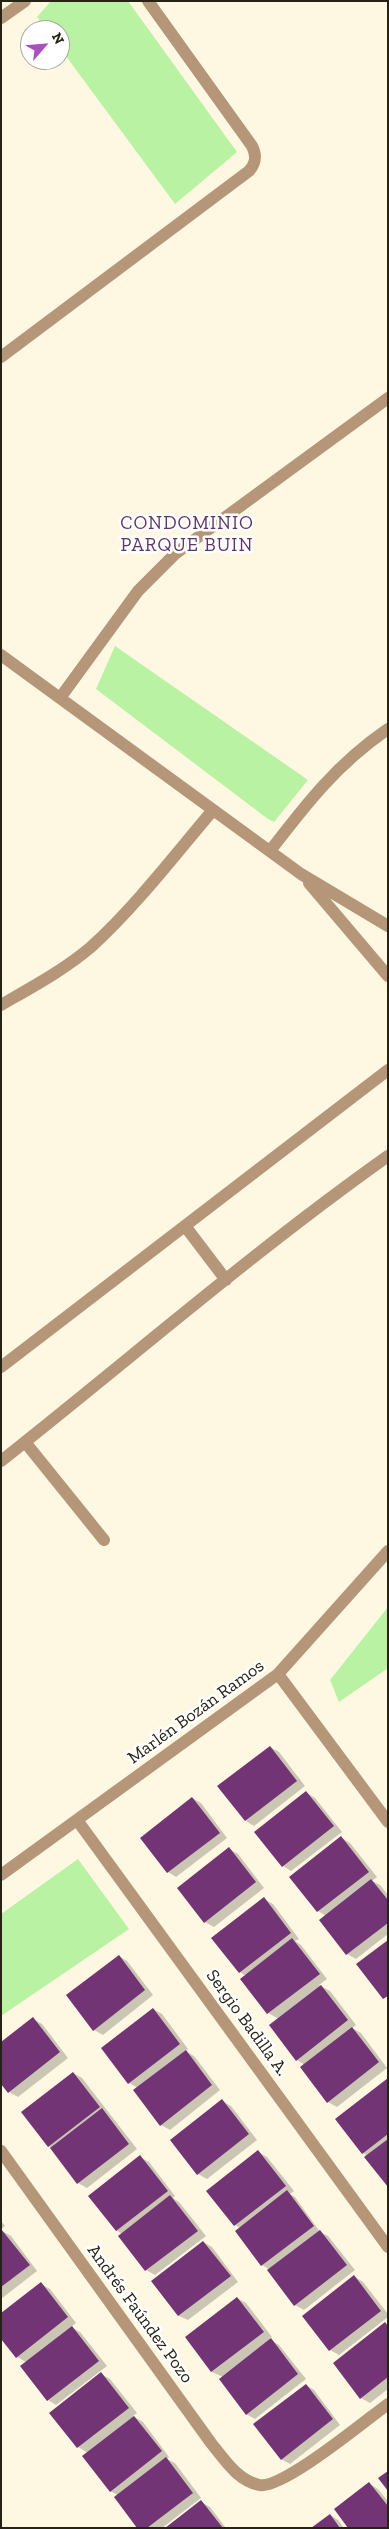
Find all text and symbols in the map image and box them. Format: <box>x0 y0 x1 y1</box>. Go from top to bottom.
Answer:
north arrow <box>20 20 70 70</box>
text: N <box>48 30 68 47</box>
district label: CONDOMINIO PARQUE BUIN <box>119 513 255 557</box>
street label: Marlén Bozán Ramos <box>124 1655 268 1769</box>
street label: Sergio Badilla A. <box>201 1966 293 2080</box>
street label: Andrés Faúndez Pozo <box>82 2240 198 2388</box>

